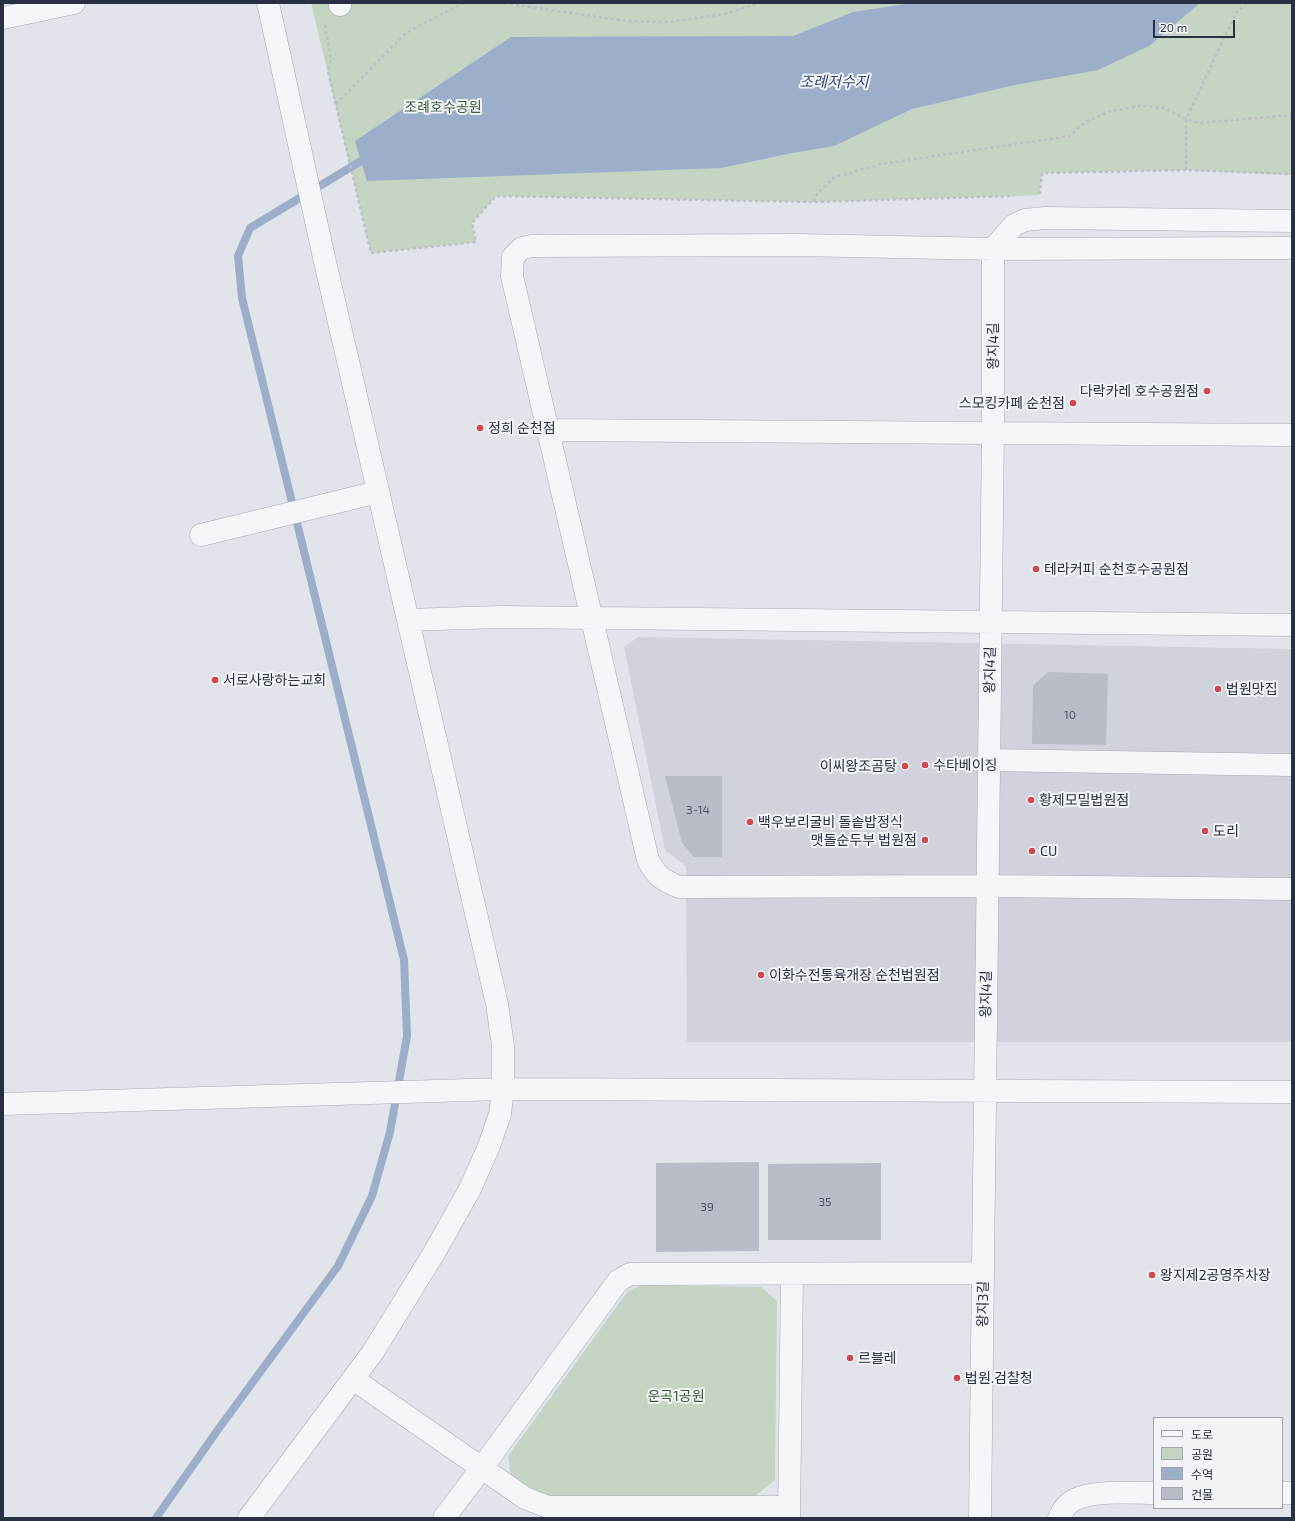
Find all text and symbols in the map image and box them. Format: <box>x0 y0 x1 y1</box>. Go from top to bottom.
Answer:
scale bar <box>1155 12 1237 38</box>
text: 20 m <box>1160 20 1187 34</box>
water label: 조례저수지 <box>800 73 868 91</box>
park label: 조례호수공원 <box>404 99 482 115</box>
street label: 왕지4길 <box>985 322 1001 370</box>
place label: 다락카레 호수공원점 <box>1080 383 1199 399</box>
marker: 다락카레 호수공원점 <box>1202 386 1212 396</box>
place label: 스모킹카페 순천점 <box>959 395 1065 411</box>
marker: 스모킹카페 순천점 <box>1068 398 1078 408</box>
place label: 정희 순천점 <box>488 420 556 436</box>
marker: 정희 순천점 <box>475 423 485 433</box>
place label: 테라커피 순천호수공원점 <box>1044 561 1189 577</box>
marker: 테라커피 순천호수공원점 <box>1031 564 1041 574</box>
street label: 왕지4길 <box>981 646 999 694</box>
place label: 서로사랑하는교회 <box>223 672 326 688</box>
marker: 서로사랑하는교회 <box>210 675 220 685</box>
place label: 법원맛집 <box>1226 681 1278 697</box>
marker: 법원맛집 <box>1213 684 1223 694</box>
house number: 10 <box>1064 708 1076 722</box>
place label: 수타베이징 <box>933 757 997 773</box>
place label: 이씨왕조곰탕 <box>820 758 897 774</box>
marker: 수타베이징 <box>920 760 930 770</box>
marker: 이씨왕조곰탕 <box>900 761 910 771</box>
place label: 황제모밀법원점 <box>1039 792 1129 808</box>
marker: 황제모밀법원점 <box>1026 795 1036 805</box>
house number: 3-14 <box>686 803 710 817</box>
place label: 백우보리굴비 돌솥밥정식 <box>758 814 903 830</box>
marker: 백우보리굴비 돌솥밥정식 <box>745 817 755 827</box>
place label: 도리 <box>1213 823 1239 839</box>
marker: 도리 <box>1200 826 1210 836</box>
place label: 맷돌순두부 법원점 <box>811 832 917 848</box>
marker: 맷돌순두부 법원점 <box>920 835 930 845</box>
place label: CU <box>1040 843 1057 859</box>
marker: CU <box>1027 846 1037 856</box>
place label: 이화수전통육개장 순천법원점 <box>769 967 940 983</box>
marker: 이화수전통육개장 순천법원점 <box>756 970 766 980</box>
street label: 왕지4길 <box>977 970 995 1018</box>
house number: 35 <box>818 1195 832 1209</box>
house number: 39 <box>700 1200 714 1214</box>
place label: 왕지제2공영주차장 <box>1160 1267 1271 1283</box>
marker: 왕지제2공영주차장 <box>1147 1270 1157 1280</box>
street label: 왕지3길 <box>974 1281 992 1327</box>
place label: 르블레 <box>858 1350 897 1366</box>
marker: 르블레 <box>845 1353 855 1363</box>
place label: 법원.검찰청 <box>965 1370 1033 1386</box>
marker: 법원.검찰청 <box>952 1373 962 1383</box>
park label: 운곡1공원 <box>647 1388 705 1404</box>
legend <box>1153 1417 1283 1509</box>
text: 도로 <box>1191 1427 1213 1441</box>
text: 공원 <box>1191 1447 1213 1461</box>
text: 수역 <box>1191 1467 1213 1481</box>
text: 건물 <box>1191 1487 1213 1501</box>

